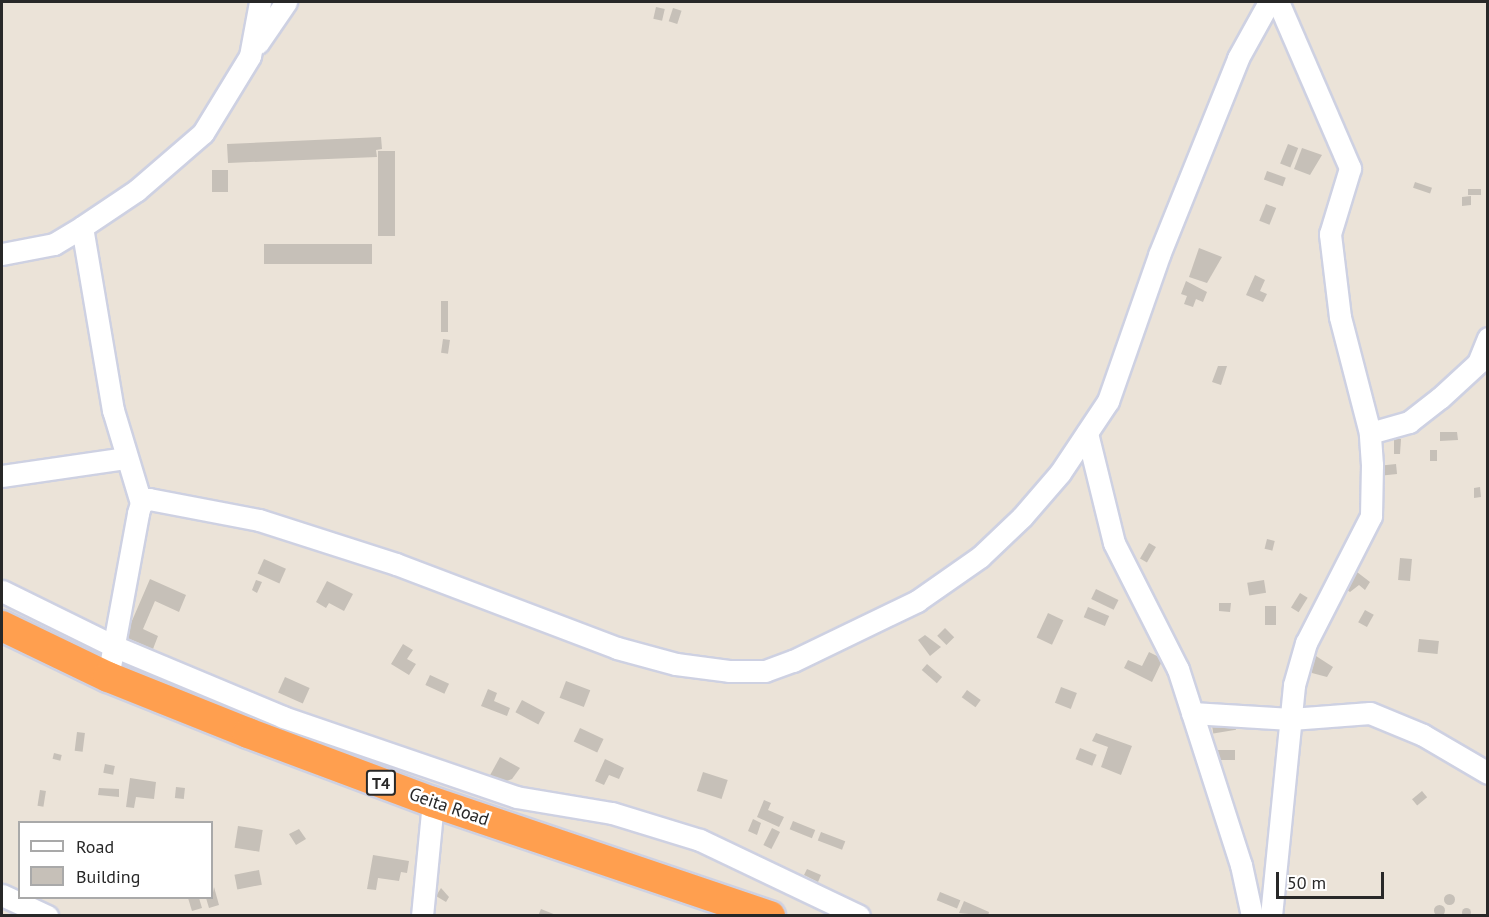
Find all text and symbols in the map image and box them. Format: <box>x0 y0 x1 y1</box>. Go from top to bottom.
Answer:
road number: T4 <box>364 770 398 796</box>
street label: Geita Road <box>406 783 492 831</box>
legend <box>18 821 213 899</box>
text: Road <box>76 835 114 858</box>
scale bar <box>1279 860 1387 898</box>
text: Building <box>76 865 140 888</box>
text: 50 m <box>1287 871 1326 894</box>

